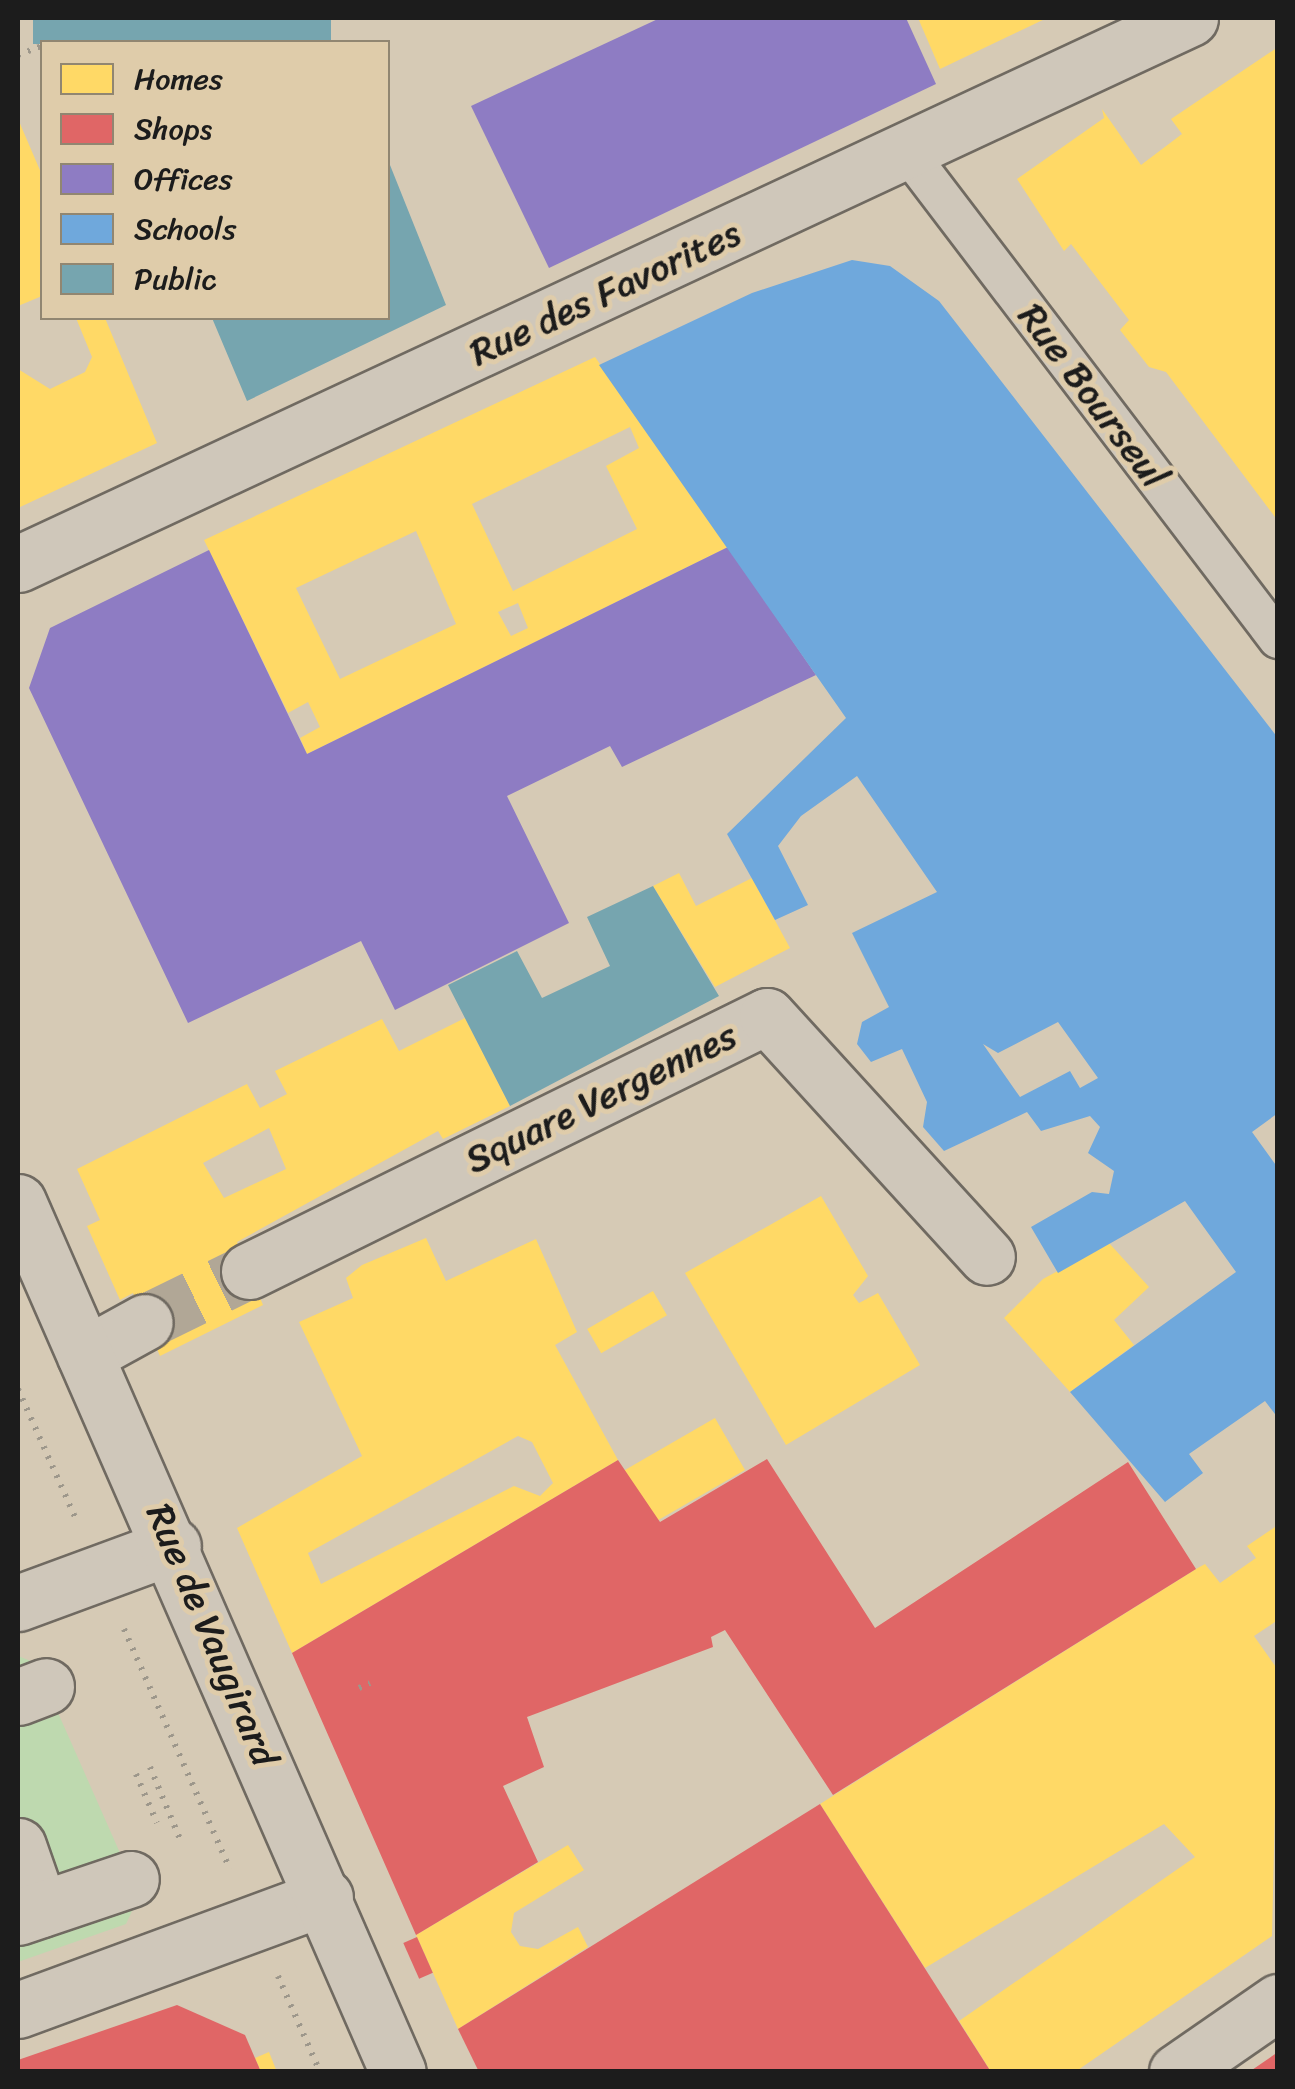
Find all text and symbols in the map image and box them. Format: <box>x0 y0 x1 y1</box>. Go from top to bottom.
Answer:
legend <box>40 40 390 320</box>
text: Homes <box>134 52 223 106</box>
text: Shops <box>134 102 212 156</box>
text: Offices <box>134 152 233 206</box>
text: Schools <box>134 202 236 256</box>
street label: Rue des Favorites <box>462 210 748 376</box>
text: Public <box>134 252 217 306</box>
street label: Rue Bourseul <box>1009 295 1177 497</box>
street label: Square Vergennes <box>458 1013 744 1183</box>
street label: Rue de Vaugirard <box>136 1496 288 1774</box>

